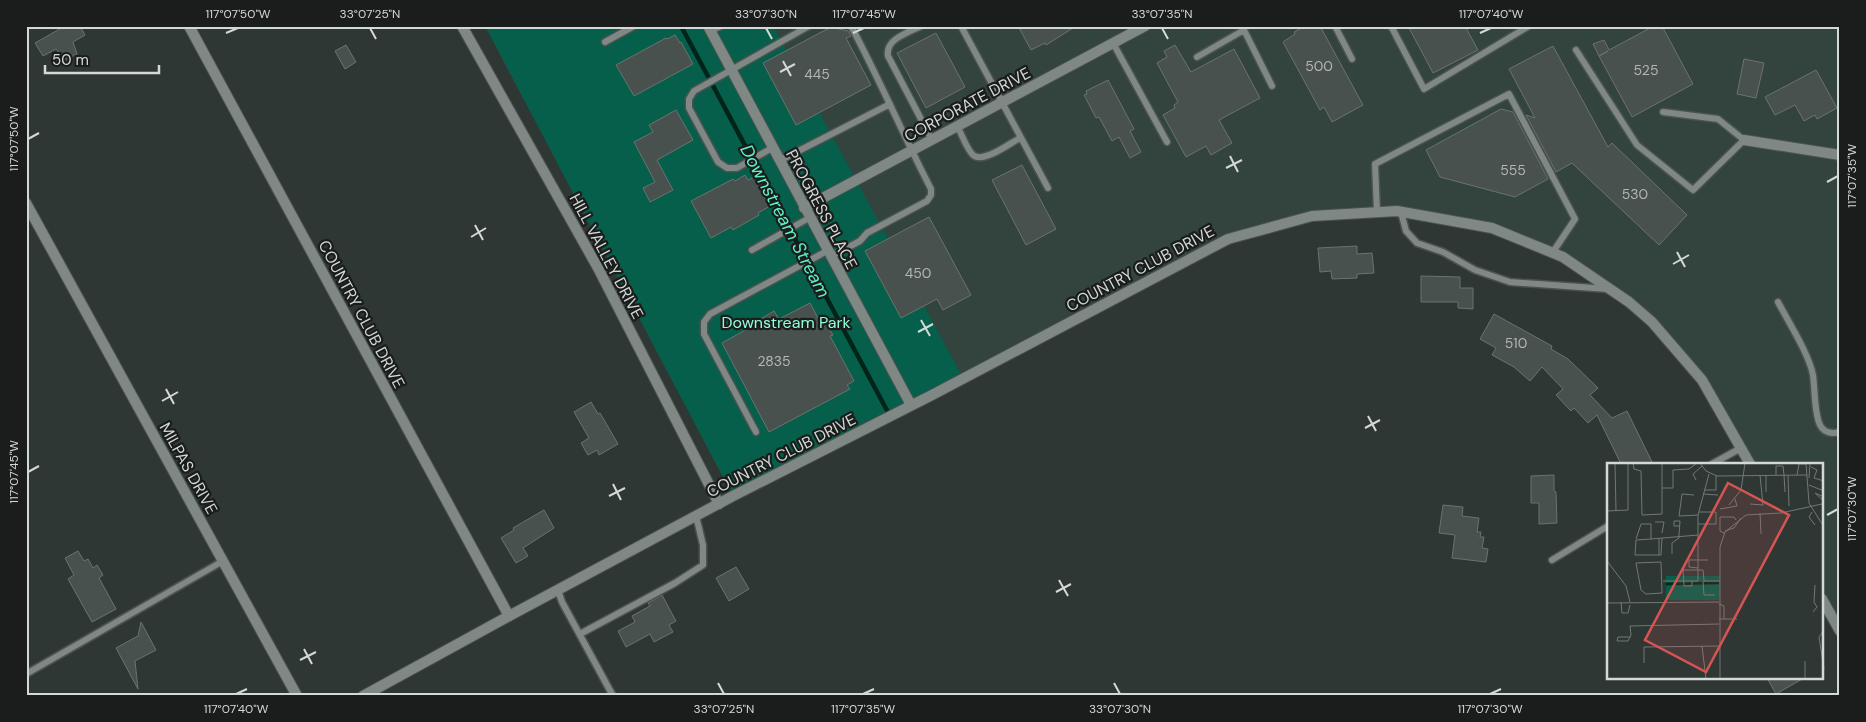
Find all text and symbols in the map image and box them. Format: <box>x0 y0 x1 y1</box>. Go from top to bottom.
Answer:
text: 117°07'50"W <box>205 6 271 22</box>
text: 33°07'25"N <box>340 6 400 22</box>
text: 33°07'30"N <box>735 6 797 22</box>
text: 117°07'45"W <box>832 6 896 22</box>
text: 33°07'35"N <box>1131 6 1193 22</box>
text: 117°07'40"W <box>1459 6 1524 22</box>
scale bar <box>45 42 159 74</box>
text: 50 m <box>52 50 89 70</box>
house number: 500 <box>1305 57 1333 75</box>
house number: 525 <box>1634 61 1658 79</box>
street label: CORPORATE DRIVE <box>900 62 1034 147</box>
house number: 445 <box>804 65 830 83</box>
text: 117°07'50"W <box>6 106 22 172</box>
water label: Downstream Stream <box>734 140 836 302</box>
text: 117°07'35"W <box>1844 144 1860 208</box>
street label: PROGRESS PLACE <box>781 146 862 273</box>
house number: 555 <box>1500 161 1526 179</box>
house number: 530 <box>1622 185 1648 203</box>
street label: HILL VALLEY DRIVE <box>565 190 648 323</box>
street label: COUNTRY CLUB DRIVE <box>1063 220 1218 316</box>
street label: COUNTRY CLUB DRIVE <box>314 237 410 392</box>
house number: 450 <box>905 264 931 282</box>
park label: Downstream Park <box>721 312 851 333</box>
house number: 510 <box>1505 334 1527 352</box>
house number: 2835 <box>757 352 791 370</box>
street label: COUNTRY CLUB DRIVE <box>703 409 859 502</box>
street label: MILPAS DRIVE <box>155 419 222 518</box>
text: 117°07'45"W <box>6 440 22 504</box>
inset map <box>1607 463 1824 680</box>
text: 117°07'30"W <box>1844 476 1860 542</box>
text: 117°07'40"W <box>204 701 269 717</box>
text: 33°07'25"N <box>694 701 754 717</box>
text: 117°07'35"W <box>831 701 895 717</box>
text: 33°07'30"N <box>1089 701 1151 717</box>
text: 117°07'30"W <box>1457 701 1523 717</box>

